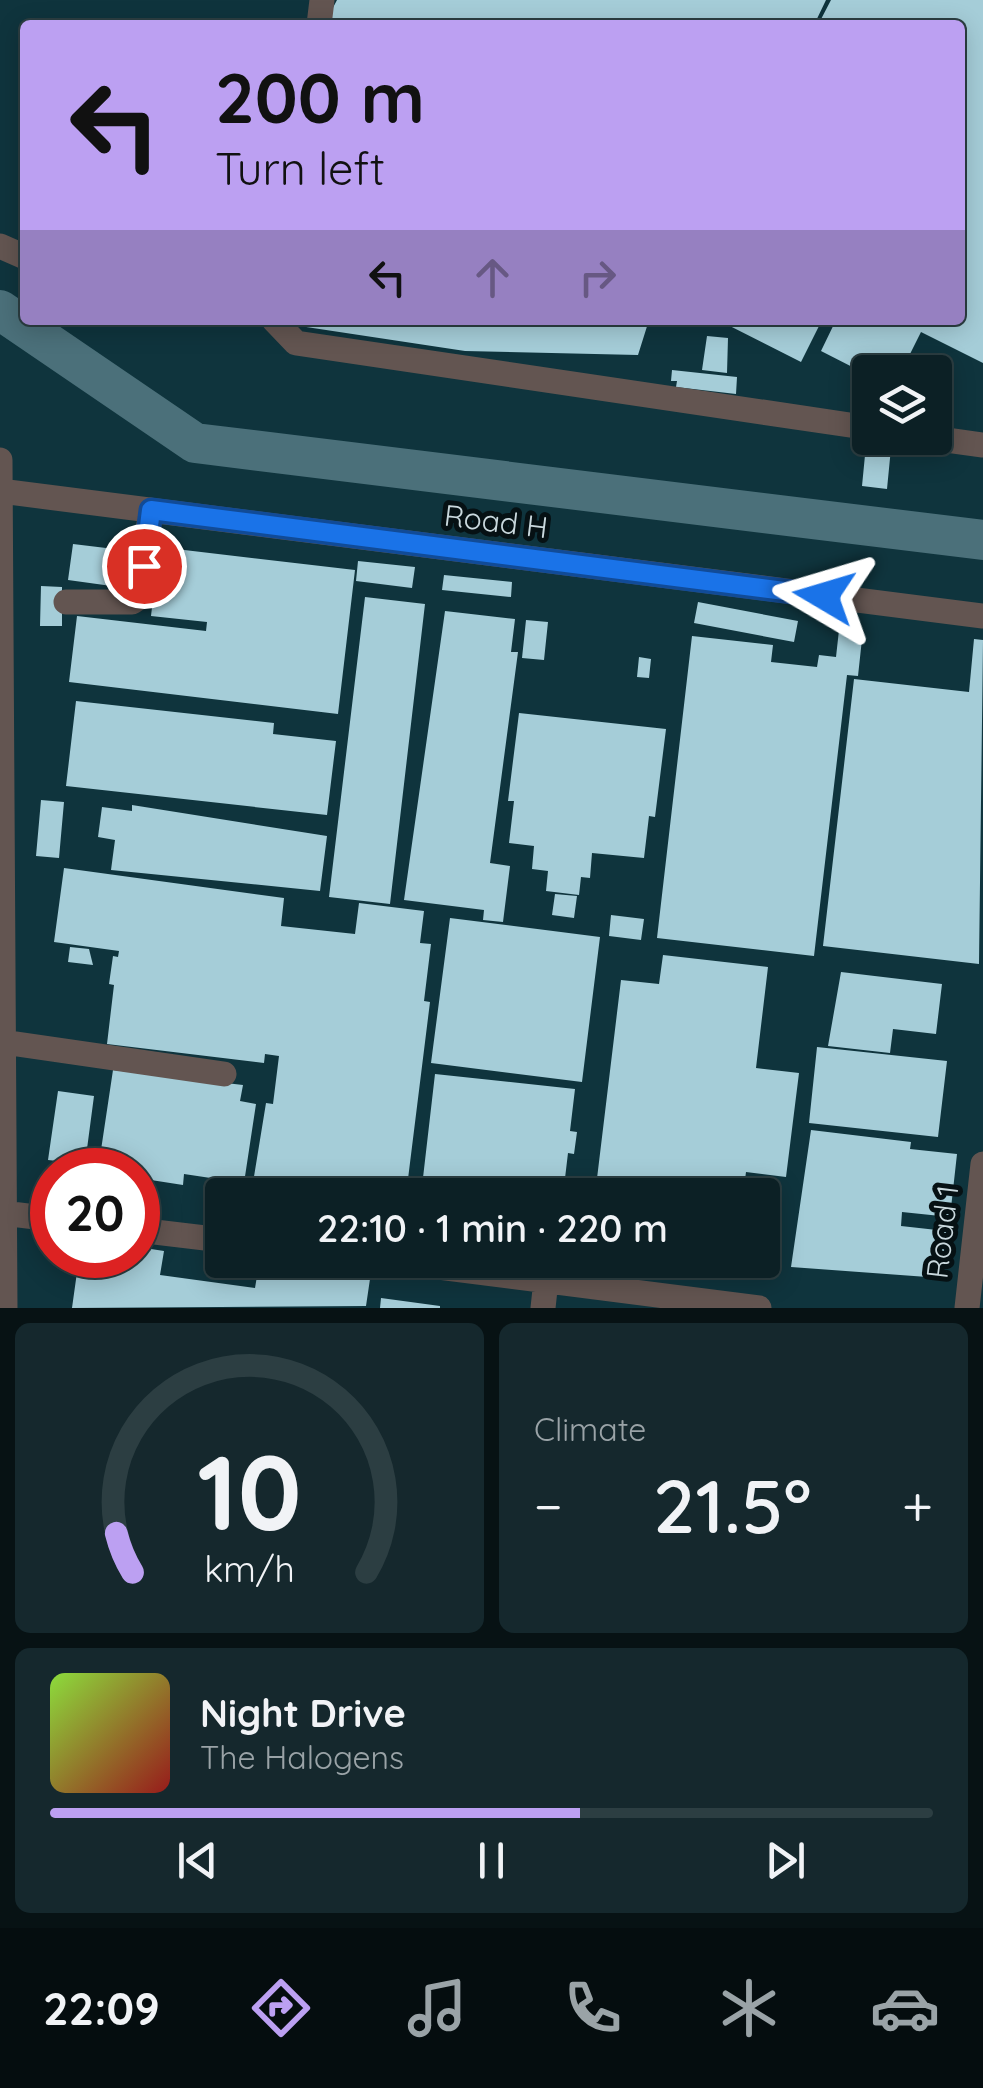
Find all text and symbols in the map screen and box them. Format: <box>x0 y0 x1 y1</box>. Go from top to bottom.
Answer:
text: 200 m <box>215 53 425 141</box>
icon: left <box>50 60 180 190</box>
text: Turn left <box>215 140 385 196</box>
icon: left <box>360 250 415 305</box>
icon: ahead <box>465 250 520 305</box>
icon: right <box>570 250 625 305</box>
map controls <box>852 355 952 455</box>
button: layers <box>852 355 952 455</box>
street label: Road H <box>442 496 550 546</box>
pin <box>102 524 187 609</box>
icon: arrive <box>117 539 172 594</box>
position arrow <box>772 544 876 648</box>
speed limit sign: 20 <box>30 1148 160 1278</box>
street label: Road 1 <box>917 1183 967 1281</box>
text: 22:10 · 1 min · 220 m <box>317 1204 668 1252</box>
text: Climate <box>534 1409 646 1449</box>
text: 10 <box>197 1426 302 1556</box>
text: 21.5° <box>653 1458 811 1552</box>
text: − <box>534 1471 563 1540</box>
text: + <box>902 1471 933 1540</box>
text: km/h <box>204 1546 295 1591</box>
text: Night Drive <box>200 1689 406 1737</box>
text: The Halogens <box>200 1737 404 1777</box>
icon: previous <box>170 1833 225 1888</box>
icon: pause <box>464 1833 519 1888</box>
icon: next <box>758 1833 813 1888</box>
icon: directions <box>246 1973 316 2043</box>
icon: music <box>402 1973 472 2043</box>
icon: phone <box>558 1973 628 2043</box>
icon: climate <box>714 1973 784 2043</box>
icon: car <box>870 1973 940 2043</box>
text: 22:09 <box>43 1980 160 2036</box>

